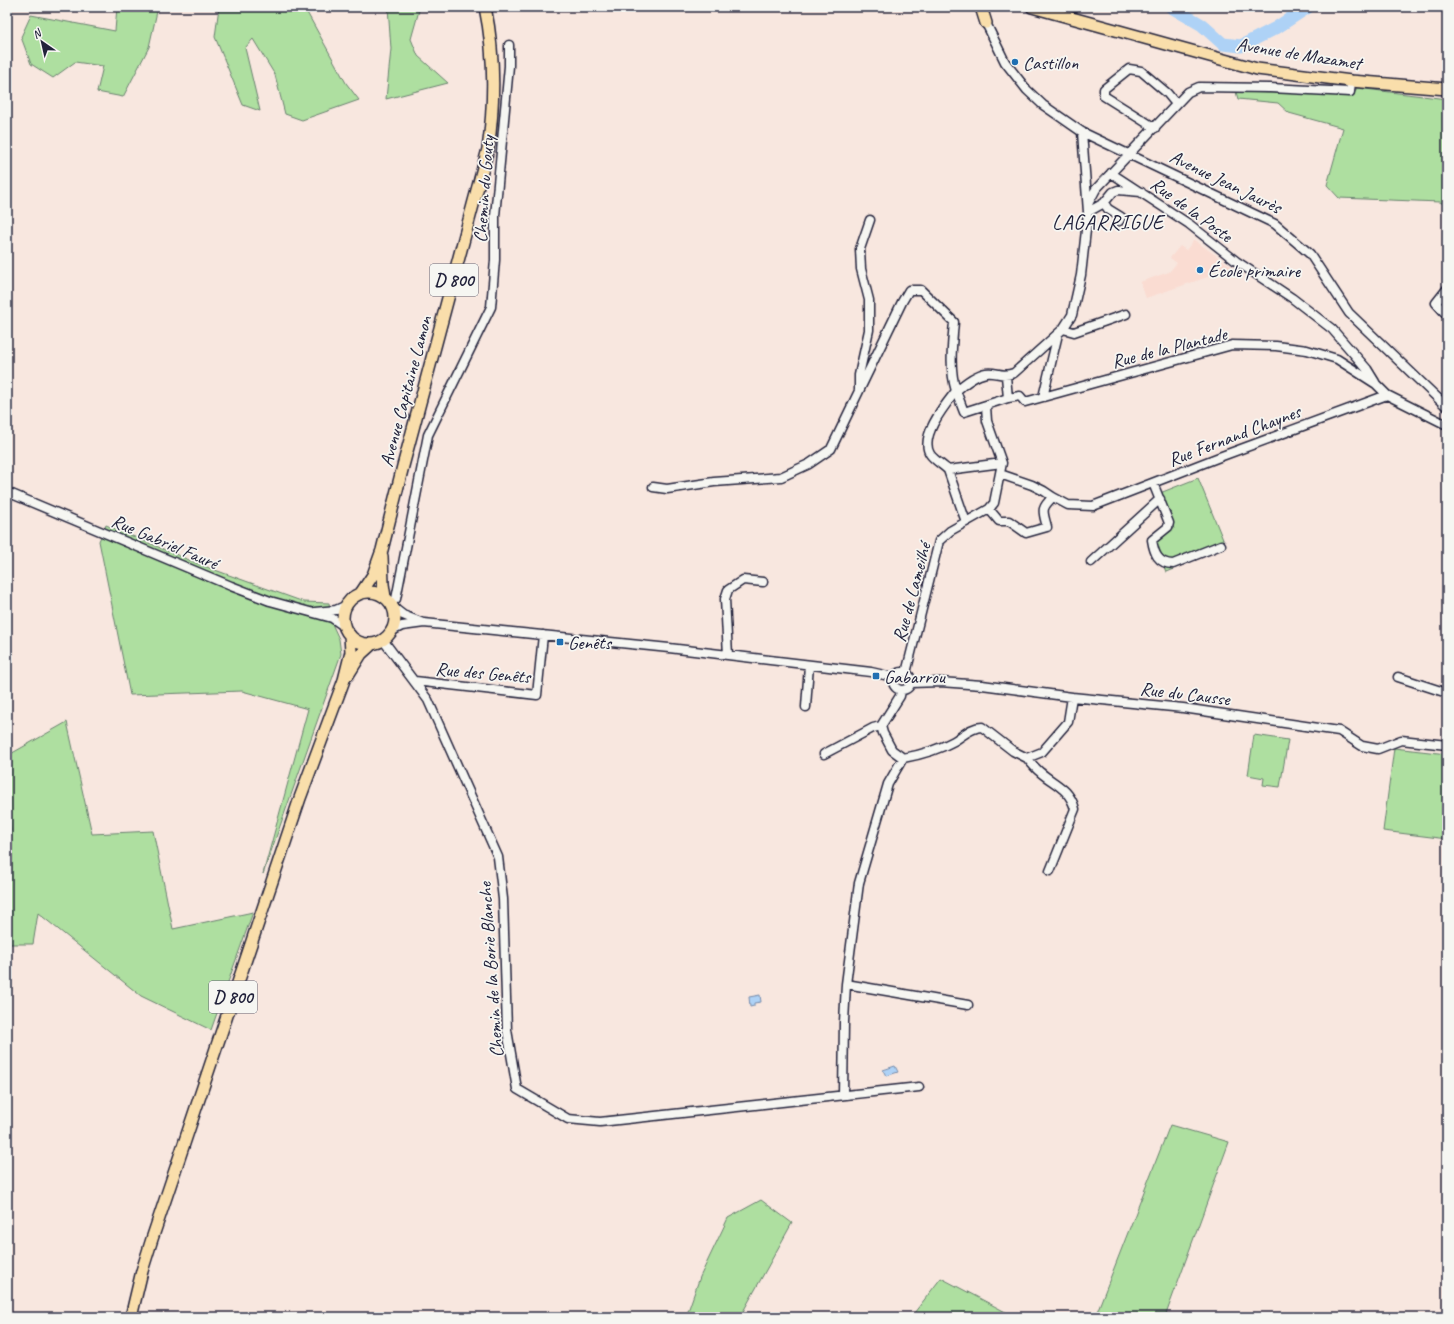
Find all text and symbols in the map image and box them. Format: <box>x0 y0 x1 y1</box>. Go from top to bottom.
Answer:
north arrow <box>22 22 62 62</box>
text: N <box>30 25 45 41</box>
street label: Avenue de Mazamet <box>1235 32 1365 76</box>
place label: Castillon <box>1023 51 1079 75</box>
marker: Castillon <box>1010 57 1020 67</box>
street label: Chemin du Gouty <box>468 133 500 243</box>
street label: Avenue Jean Jaurès <box>1166 145 1287 220</box>
street label: Rue de la Poste <box>1146 172 1239 249</box>
district label: LAGARRIGUE <box>1052 209 1166 235</box>
place label: École primaire <box>1208 259 1302 283</box>
road number: D 800 <box>430 264 478 296</box>
marker: École primaire <box>1195 265 1205 275</box>
street label: Avenue Capitaine Lamon <box>374 313 438 469</box>
street label: Rue de la Plantade <box>1109 322 1231 374</box>
street label: Rue Fernand Chaynes <box>1165 399 1305 472</box>
street label: Rue Gabriel Fauré <box>108 509 224 576</box>
street label: Rue de Lameilhé <box>887 537 937 644</box>
place label: Genêts <box>568 631 612 655</box>
marker: Genêts <box>555 637 565 647</box>
street label: Rue des Genêts <box>435 657 533 689</box>
place label: Gabarrou <box>884 665 946 689</box>
marker: Gabarrou <box>871 671 881 681</box>
street label: Rue du Causse <box>1139 677 1233 712</box>
street label: Chemin de la Borie Blanche <box>473 880 509 1058</box>
road number: D 800 <box>209 981 257 1013</box>

